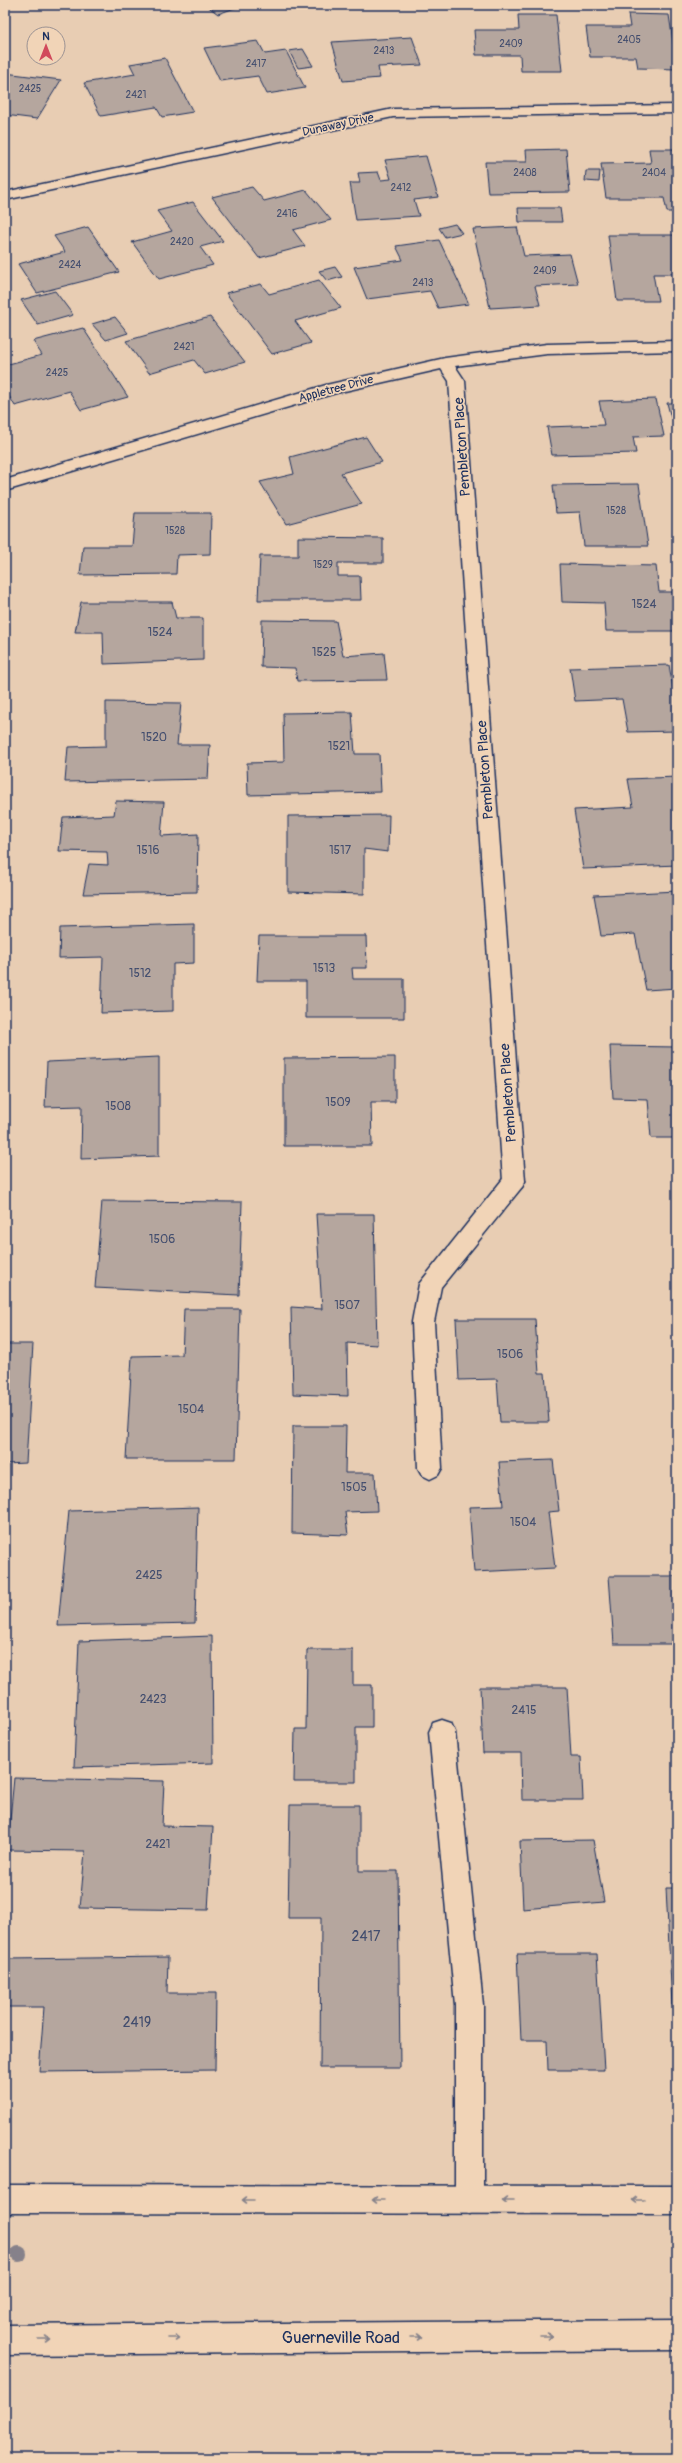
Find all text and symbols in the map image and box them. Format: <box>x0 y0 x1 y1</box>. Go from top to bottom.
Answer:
north arrow <box>26 26 66 66</box>
text: N <box>42 30 50 43</box>
house number: 2405 <box>617 34 641 46</box>
house number: 2409 <box>499 38 523 50</box>
house number: 2413 <box>374 45 395 57</box>
house number: 2417 <box>246 58 267 70</box>
house number: 2425 <box>19 83 41 95</box>
house number: 2421 <box>126 89 147 101</box>
street label: Dunaway Drive <box>301 110 375 140</box>
house number: 2408 <box>513 167 537 179</box>
house number: 2404 <box>642 167 666 179</box>
house number: 2412 <box>391 182 412 194</box>
house number: 2416 <box>276 208 298 220</box>
house number: 2420 <box>170 236 194 248</box>
house number: 2424 <box>59 259 82 271</box>
house number: 2409 <box>533 265 557 277</box>
house number: 2413 <box>413 277 434 289</box>
house number: 2421 <box>174 341 195 353</box>
house number: 2425 <box>46 367 68 379</box>
street label: Appletree Drive <box>297 372 375 406</box>
street label: Pembleton Place <box>450 397 474 497</box>
house number: 1528 <box>606 505 626 517</box>
house number: 1528 <box>165 525 185 537</box>
house number: 1529 <box>313 559 333 571</box>
house number: 1524 <box>632 597 656 612</box>
house number: 1524 <box>148 625 172 640</box>
house number: 1525 <box>312 645 336 660</box>
street label: Pembleton Place <box>473 720 497 820</box>
house number: 1520 <box>141 730 167 745</box>
house number: 1521 <box>328 739 350 754</box>
house number: 1516 <box>137 843 159 858</box>
house number: 1517 <box>329 843 352 858</box>
house number: 1513 <box>313 961 336 976</box>
house number: 1512 <box>129 966 152 981</box>
street label: Pembleton Place <box>496 1043 520 1143</box>
house number: 1509 <box>325 1095 351 1110</box>
house number: 1508 <box>105 1099 131 1114</box>
house number: 1506 <box>149 1232 175 1247</box>
house number: 1507 <box>334 1298 361 1313</box>
house number: 1506 <box>497 1347 523 1362</box>
house number: 1504 <box>178 1402 204 1417</box>
house number: 1505 <box>341 1480 367 1495</box>
house number: 1504 <box>510 1515 536 1530</box>
house number: 2425 <box>136 1568 162 1583</box>
house number: 2423 <box>140 1692 167 1707</box>
house number: 2415 <box>512 1703 536 1718</box>
house number: 2421 <box>145 1837 171 1852</box>
house number: 2417 <box>352 1928 381 1945</box>
house number: 2419 <box>123 2014 151 2031</box>
one-way arrow <box>242 2196 255 2204</box>
one-way arrow <box>372 2196 385 2204</box>
one-way arrow <box>502 2196 515 2204</box>
one-way arrow <box>632 2196 645 2204</box>
street label: Guerneville Road <box>282 2327 400 2348</box>
one-way arrow <box>539 2332 552 2340</box>
one-way arrow <box>409 2333 422 2341</box>
one-way arrow <box>167 2334 180 2342</box>
one-way arrow <box>37 2335 50 2343</box>

